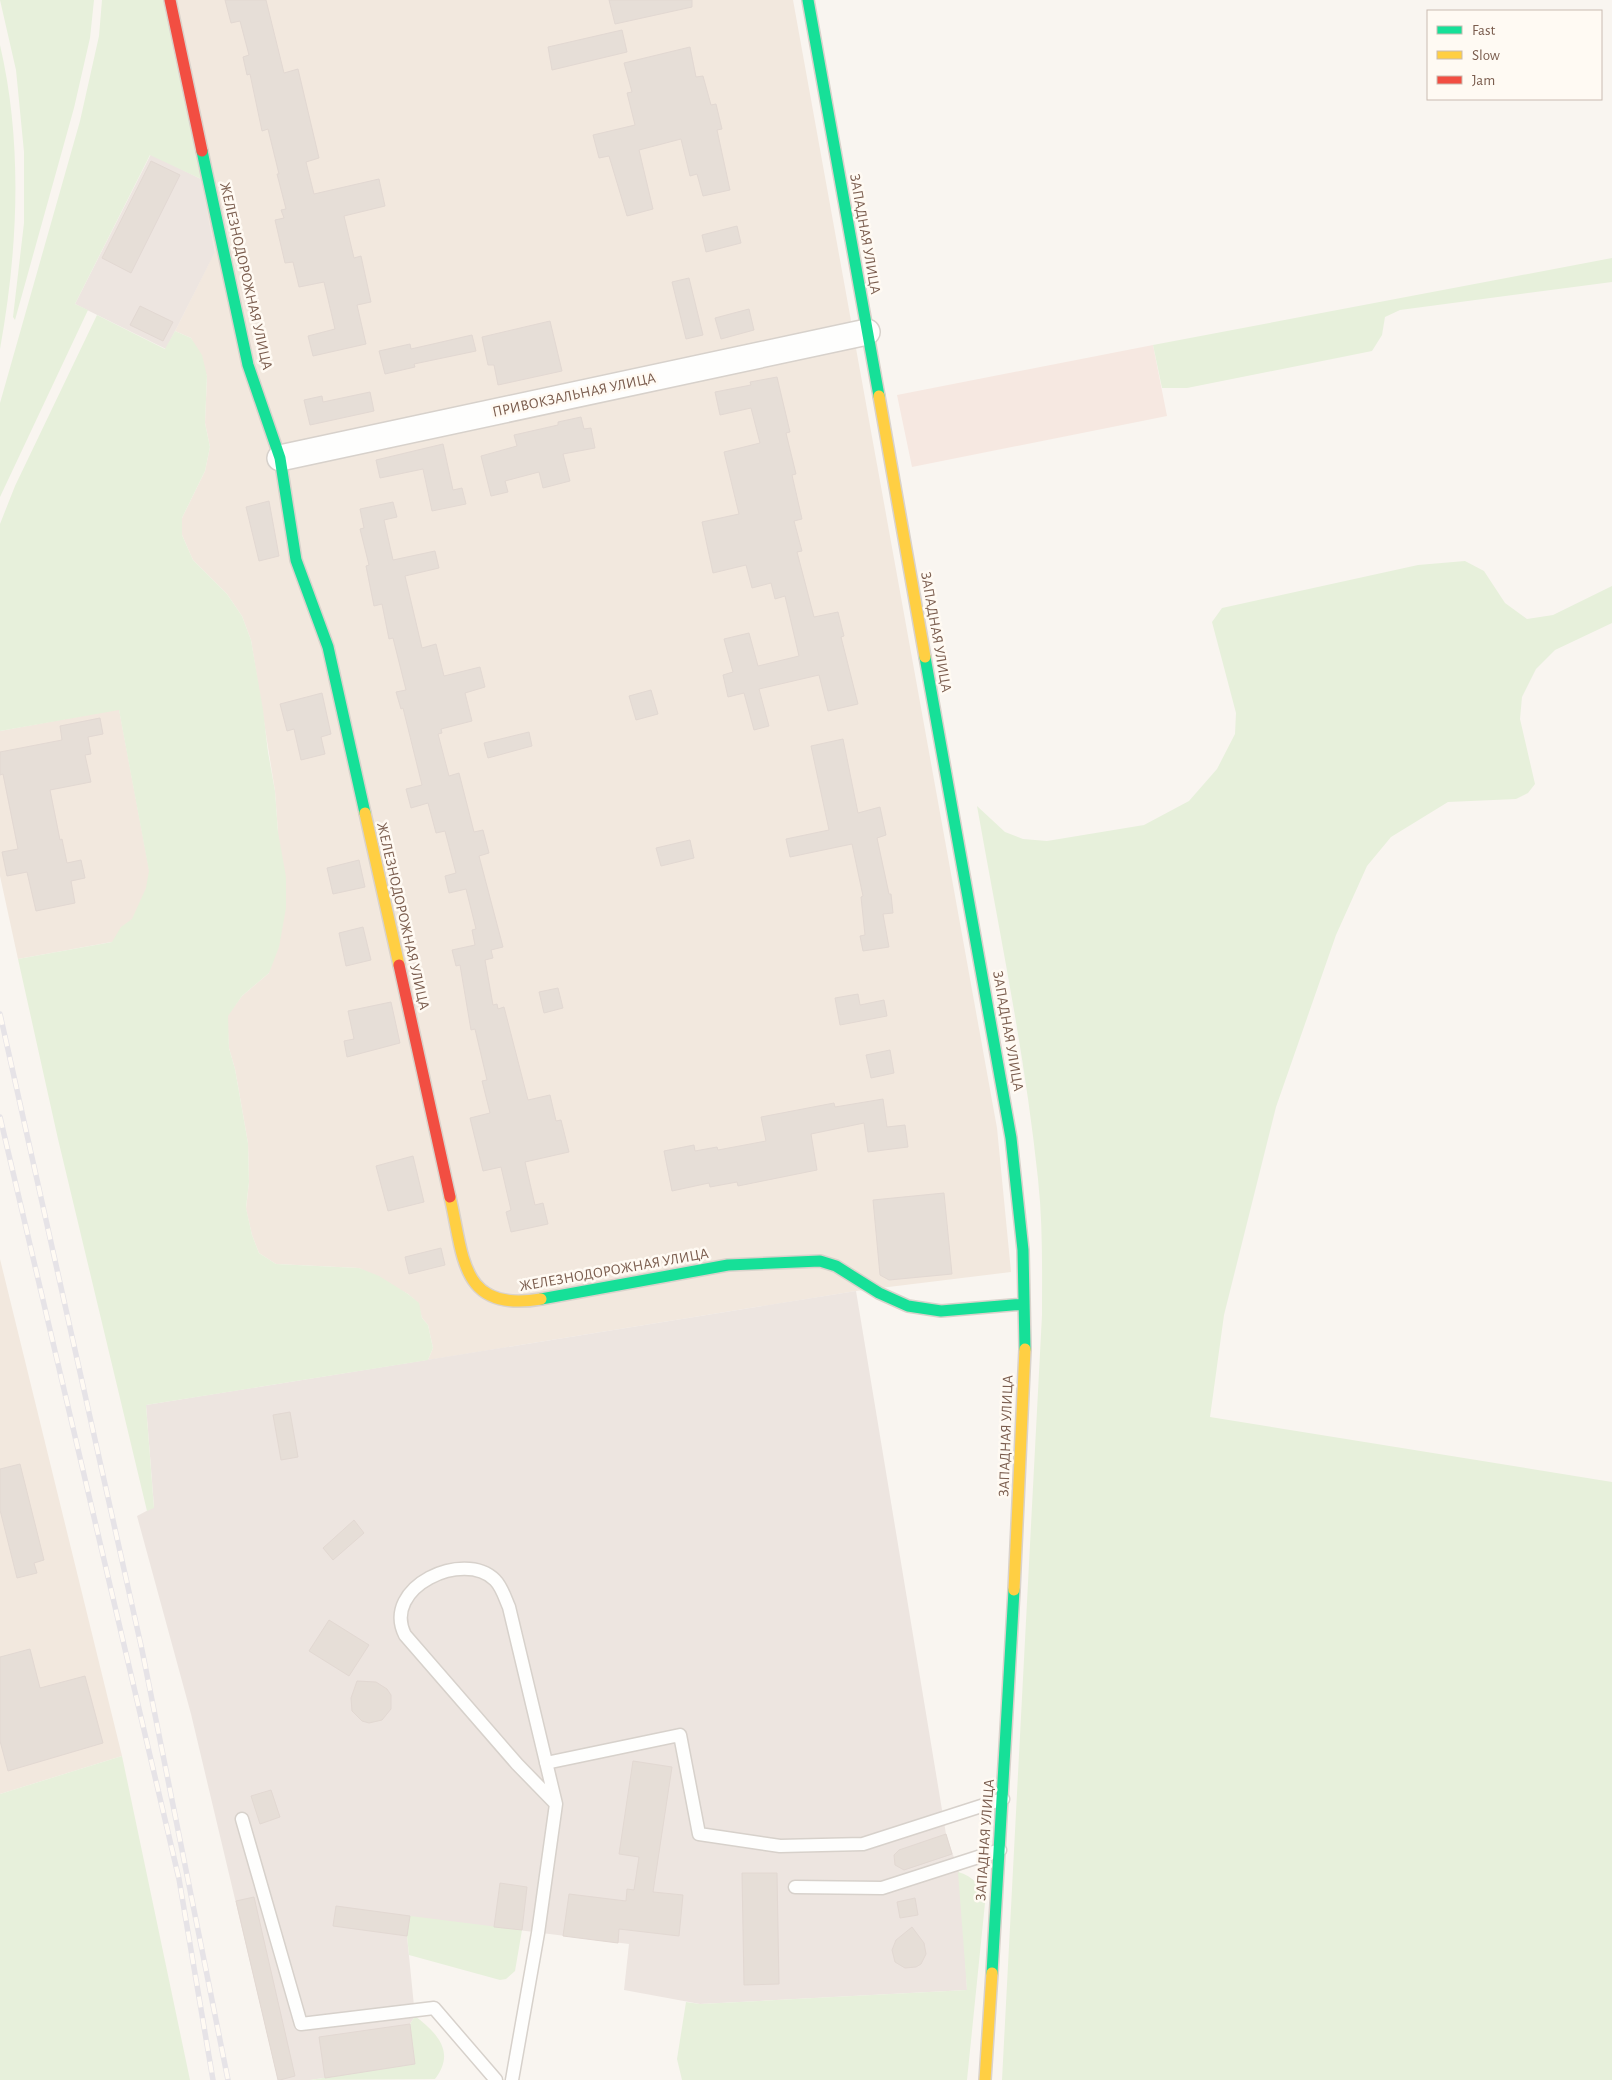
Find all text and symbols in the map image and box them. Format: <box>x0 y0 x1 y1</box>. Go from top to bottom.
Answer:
legend <box>1427 10 1602 100</box>
text: Fast <box>1472 23 1496 38</box>
text: Slow <box>1472 48 1500 63</box>
text: Jam <box>1472 73 1495 88</box>
street label: ЗАПАДНАЯ УЛИЦА <box>847 173 883 296</box>
street label: ЖЕЛЕЗНОДОРОЖНАЯ УЛИЦА <box>217 181 275 371</box>
street label: ПРИВОКЗАЛЬНАЯ УЛИЦА <box>491 370 657 420</box>
street label: ЗАПАДНАЯ УЛИЦА <box>918 571 954 694</box>
street label: ЖЕЛЕЗНОДОРОЖНАЯ УЛИЦА <box>374 821 432 1011</box>
street label: ЗАПАДНАЯ УЛИЦА <box>990 970 1026 1093</box>
street label: ЖЕЛЕЗНОДОРОЖНАЯ УЛИЦА <box>518 1246 710 1294</box>
street label: ЗАПАДНАЯ УЛИЦА <box>996 1375 1016 1497</box>
street label: ЗАПАДНАЯ УЛИЦА <box>973 1778 997 1901</box>

